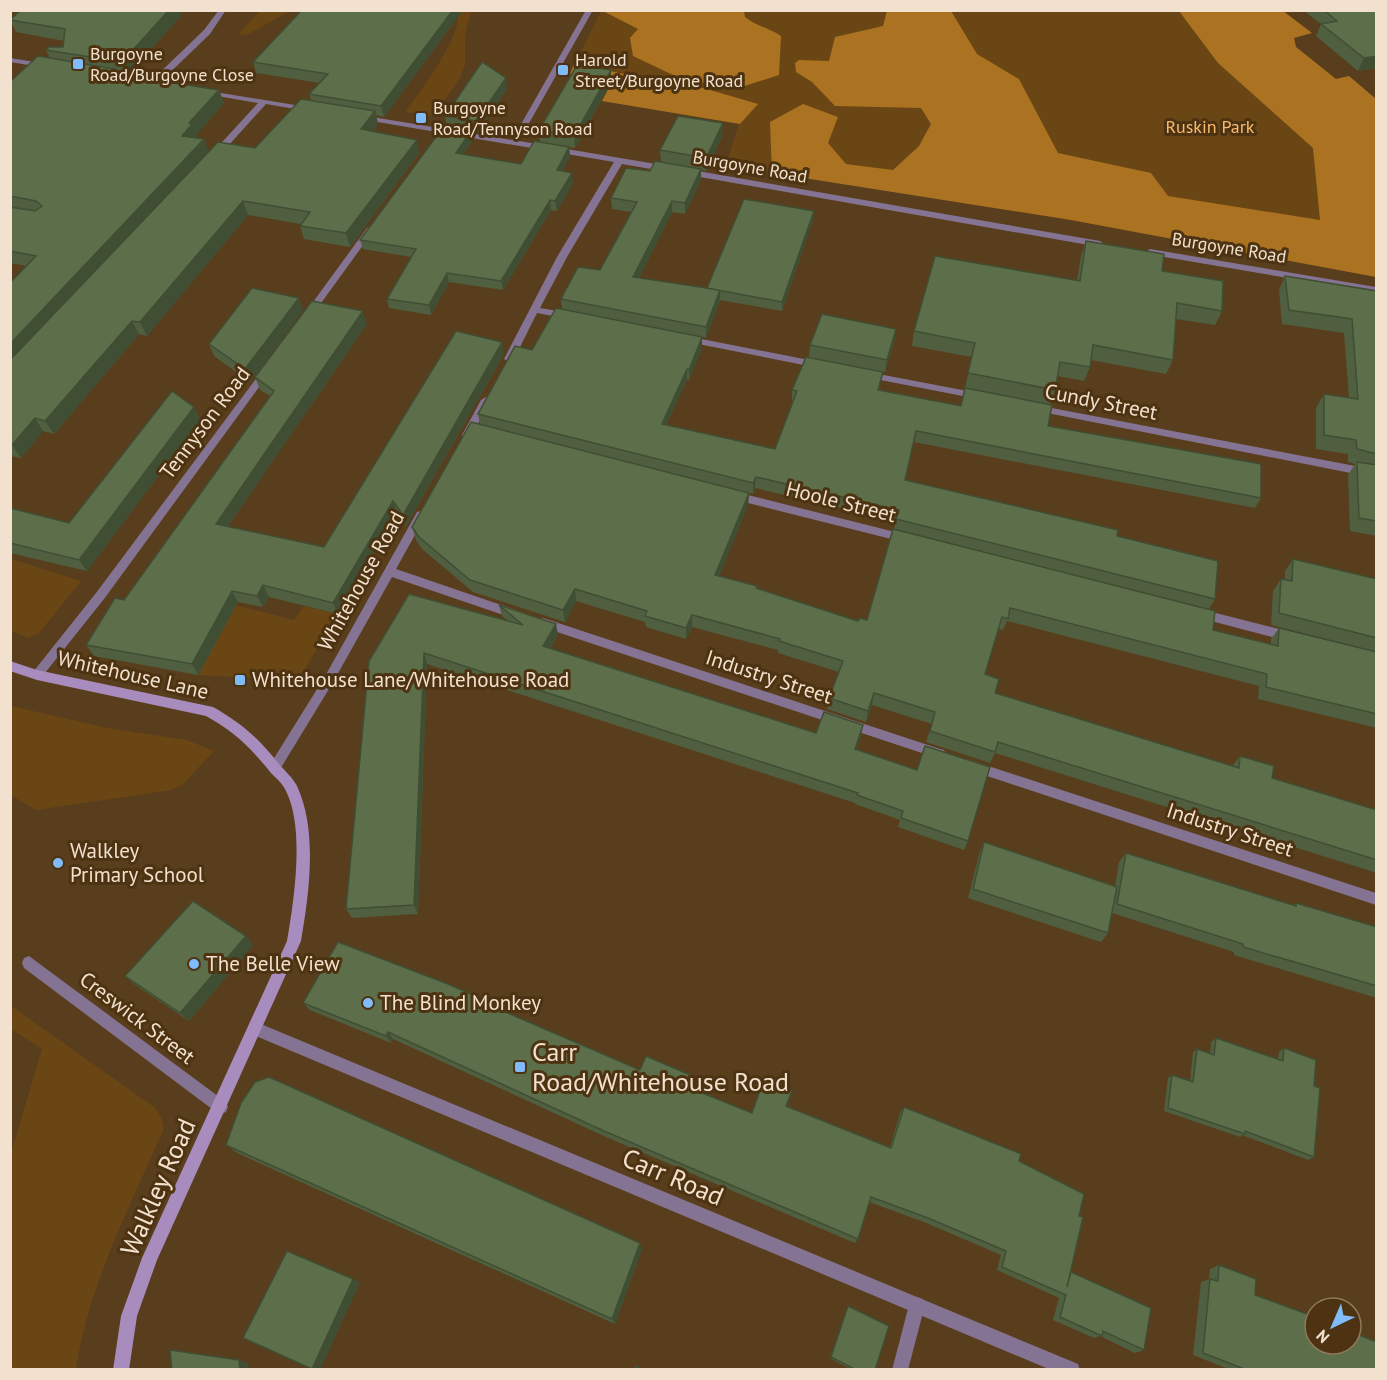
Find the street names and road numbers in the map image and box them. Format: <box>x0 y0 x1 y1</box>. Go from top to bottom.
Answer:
street label: Burgoyne Road <box>691 145 809 188</box>
street label: Burgoyne Road <box>1170 227 1288 268</box>
street label: Tennyson Road <box>153 361 256 484</box>
street label: Cundy Street <box>1043 377 1160 426</box>
street label: Hoole Street <box>783 475 899 528</box>
street label: Whitehouse Road <box>311 506 410 655</box>
street label: Industry Street <box>702 643 836 710</box>
street label: Whitehouse Lane <box>55 644 211 705</box>
street label: Industry Street <box>1163 796 1297 863</box>
street label: Creswick Street <box>74 965 200 1070</box>
street label: Walkley Road <box>113 1113 202 1261</box>
street label: Carr Road <box>618 1140 729 1213</box>

